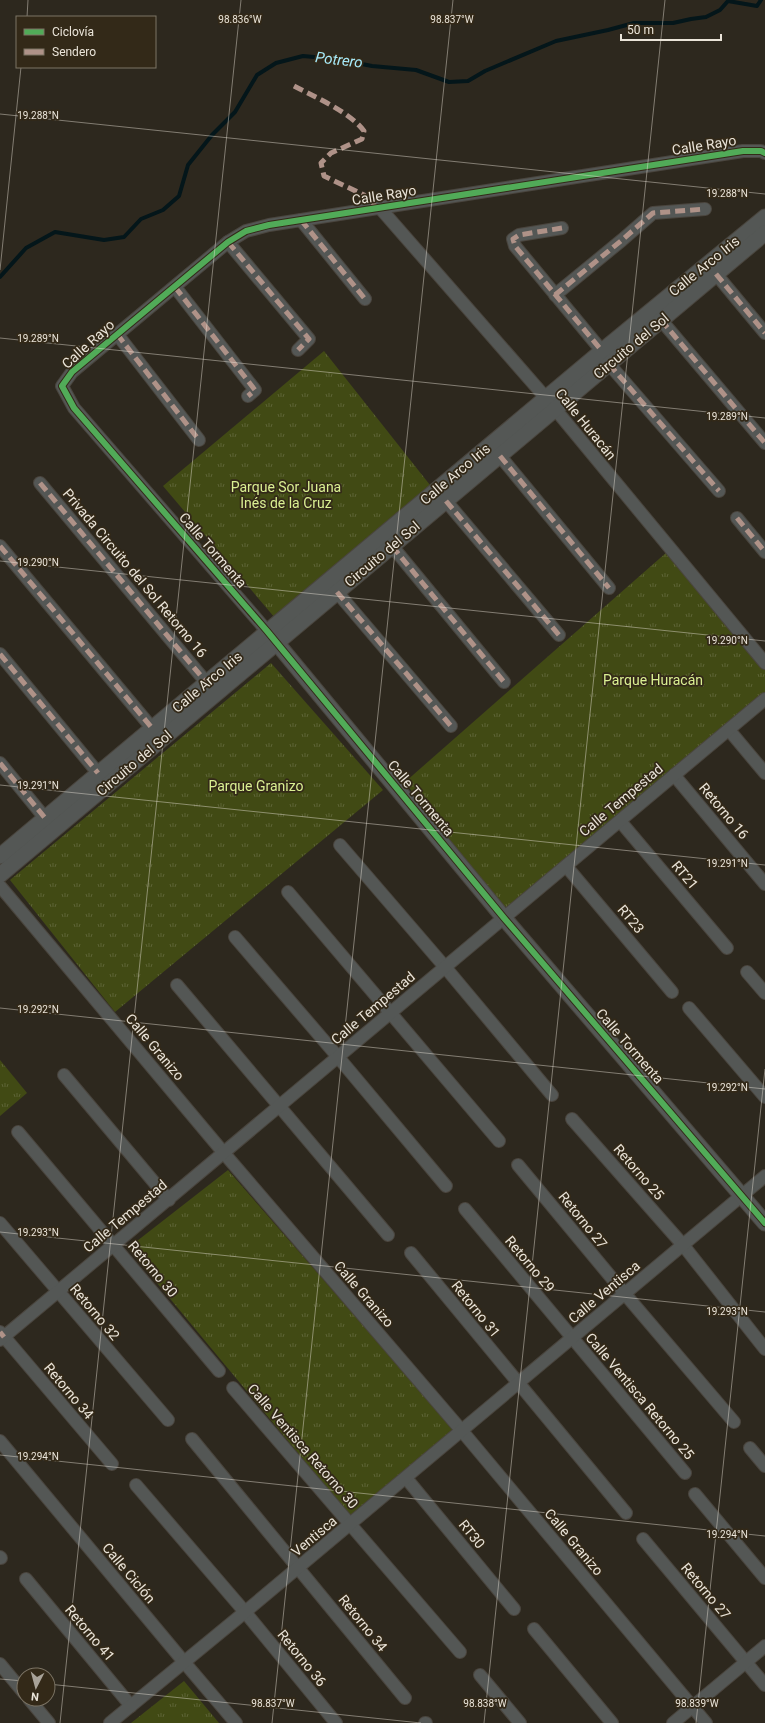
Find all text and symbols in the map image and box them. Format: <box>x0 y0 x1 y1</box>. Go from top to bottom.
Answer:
text: 98.836°W <box>218 14 262 25</box>
text: 98.837°W <box>430 14 474 25</box>
legend <box>16 16 156 68</box>
scale bar <box>621 16 721 42</box>
text: 50 m <box>627 23 654 37</box>
text: Ciclovía <box>52 25 94 39</box>
text: Sendero <box>52 45 96 59</box>
water label: Potrero <box>314 48 364 72</box>
text: 19.288°N <box>17 110 59 121</box>
street label: Calle Rayo <box>671 132 737 158</box>
street label: Calle Rayo <box>351 182 417 208</box>
text: 19.288°N <box>706 188 748 199</box>
street label: Calle Arco Iris <box>665 233 743 299</box>
street label: Circuito del Sol <box>590 310 672 382</box>
street label: Calle Rayo <box>58 316 118 372</box>
text: 19.289°N <box>17 333 59 344</box>
street label: Calle Huracán <box>552 385 620 463</box>
text: 19.289°N <box>706 411 748 422</box>
street label: Calle Arco Iris <box>417 440 493 508</box>
park label: Parque Sor Juana Inés de la Cruz <box>231 479 341 511</box>
street label: Privada Circuito del Sol Retorno 16 <box>60 485 210 661</box>
street label: Calle Tormenta <box>176 509 250 591</box>
street label: Circuito del Sol <box>341 518 423 590</box>
text: 19.290°N <box>17 557 59 568</box>
text: 19.290°N <box>706 635 748 646</box>
street label: Calle Arco Iris <box>169 648 245 716</box>
park label: Parque Huracán <box>603 672 703 688</box>
street label: Circuito del Sol <box>93 727 175 799</box>
street label: Calle Tormenta <box>385 757 457 839</box>
street label: Calle Tempestad <box>576 760 666 840</box>
park label: Parque Granizo <box>208 778 304 794</box>
text: 19.291°N <box>17 780 59 791</box>
street label: Retorno 16 <box>696 780 752 842</box>
street label: RT21 <box>669 858 701 892</box>
text: 19.291°N <box>706 858 748 869</box>
street label: RT23 <box>615 902 647 936</box>
street label: Calle Tempestad <box>328 968 418 1048</box>
text: 19.292°N <box>17 1004 59 1015</box>
street label: Calle Tormenta <box>593 1005 667 1087</box>
street label: Calle Granizo <box>123 1010 187 1084</box>
text: 19.292°N <box>706 1082 748 1093</box>
street label: Retorno 25 <box>611 1141 667 1203</box>
street label: Calle Tempestad <box>80 1176 170 1256</box>
street label: Retorno 27 <box>555 1188 611 1252</box>
text: 19.293°N <box>17 1227 59 1238</box>
street label: Retorno 29 <box>502 1233 558 1295</box>
street label: Retorno 30 <box>125 1238 181 1300</box>
street label: Calle Ventisca <box>565 1257 643 1327</box>
street label: Calle Granizo <box>331 1258 397 1330</box>
street label: Retorno 31 <box>448 1277 504 1341</box>
street label: Retorno 32 <box>67 1281 123 1343</box>
text: 19.293°N <box>706 1306 748 1317</box>
street label: Calle Ventisca Retorno 25 <box>582 1330 698 1463</box>
street label: Retorno 34 <box>41 1360 97 1422</box>
street label: Calle Ventisca Retorno 30 <box>244 1380 362 1512</box>
text: 19.294°N <box>17 1451 59 1462</box>
street label: Calle Granizo <box>542 1505 606 1579</box>
street label: Ventisca <box>288 1513 340 1559</box>
street label: RT30 <box>456 1516 488 1552</box>
text: 19.294°N <box>706 1529 748 1540</box>
street label: Calle Ciclón <box>99 1540 159 1606</box>
street label: Retorno 27 <box>678 1560 734 1622</box>
street label: Retorno 34 <box>335 1591 391 1655</box>
street label: Retorno 41 <box>62 1602 118 1664</box>
street label: Retorno 36 <box>274 1626 330 1690</box>
north arrow <box>16 1667 56 1707</box>
text: N <box>30 1690 40 1703</box>
text: 98.837°W <box>251 1698 295 1709</box>
text: 98.838°W <box>463 1698 507 1709</box>
text: 98.839°W <box>675 1698 719 1709</box>

